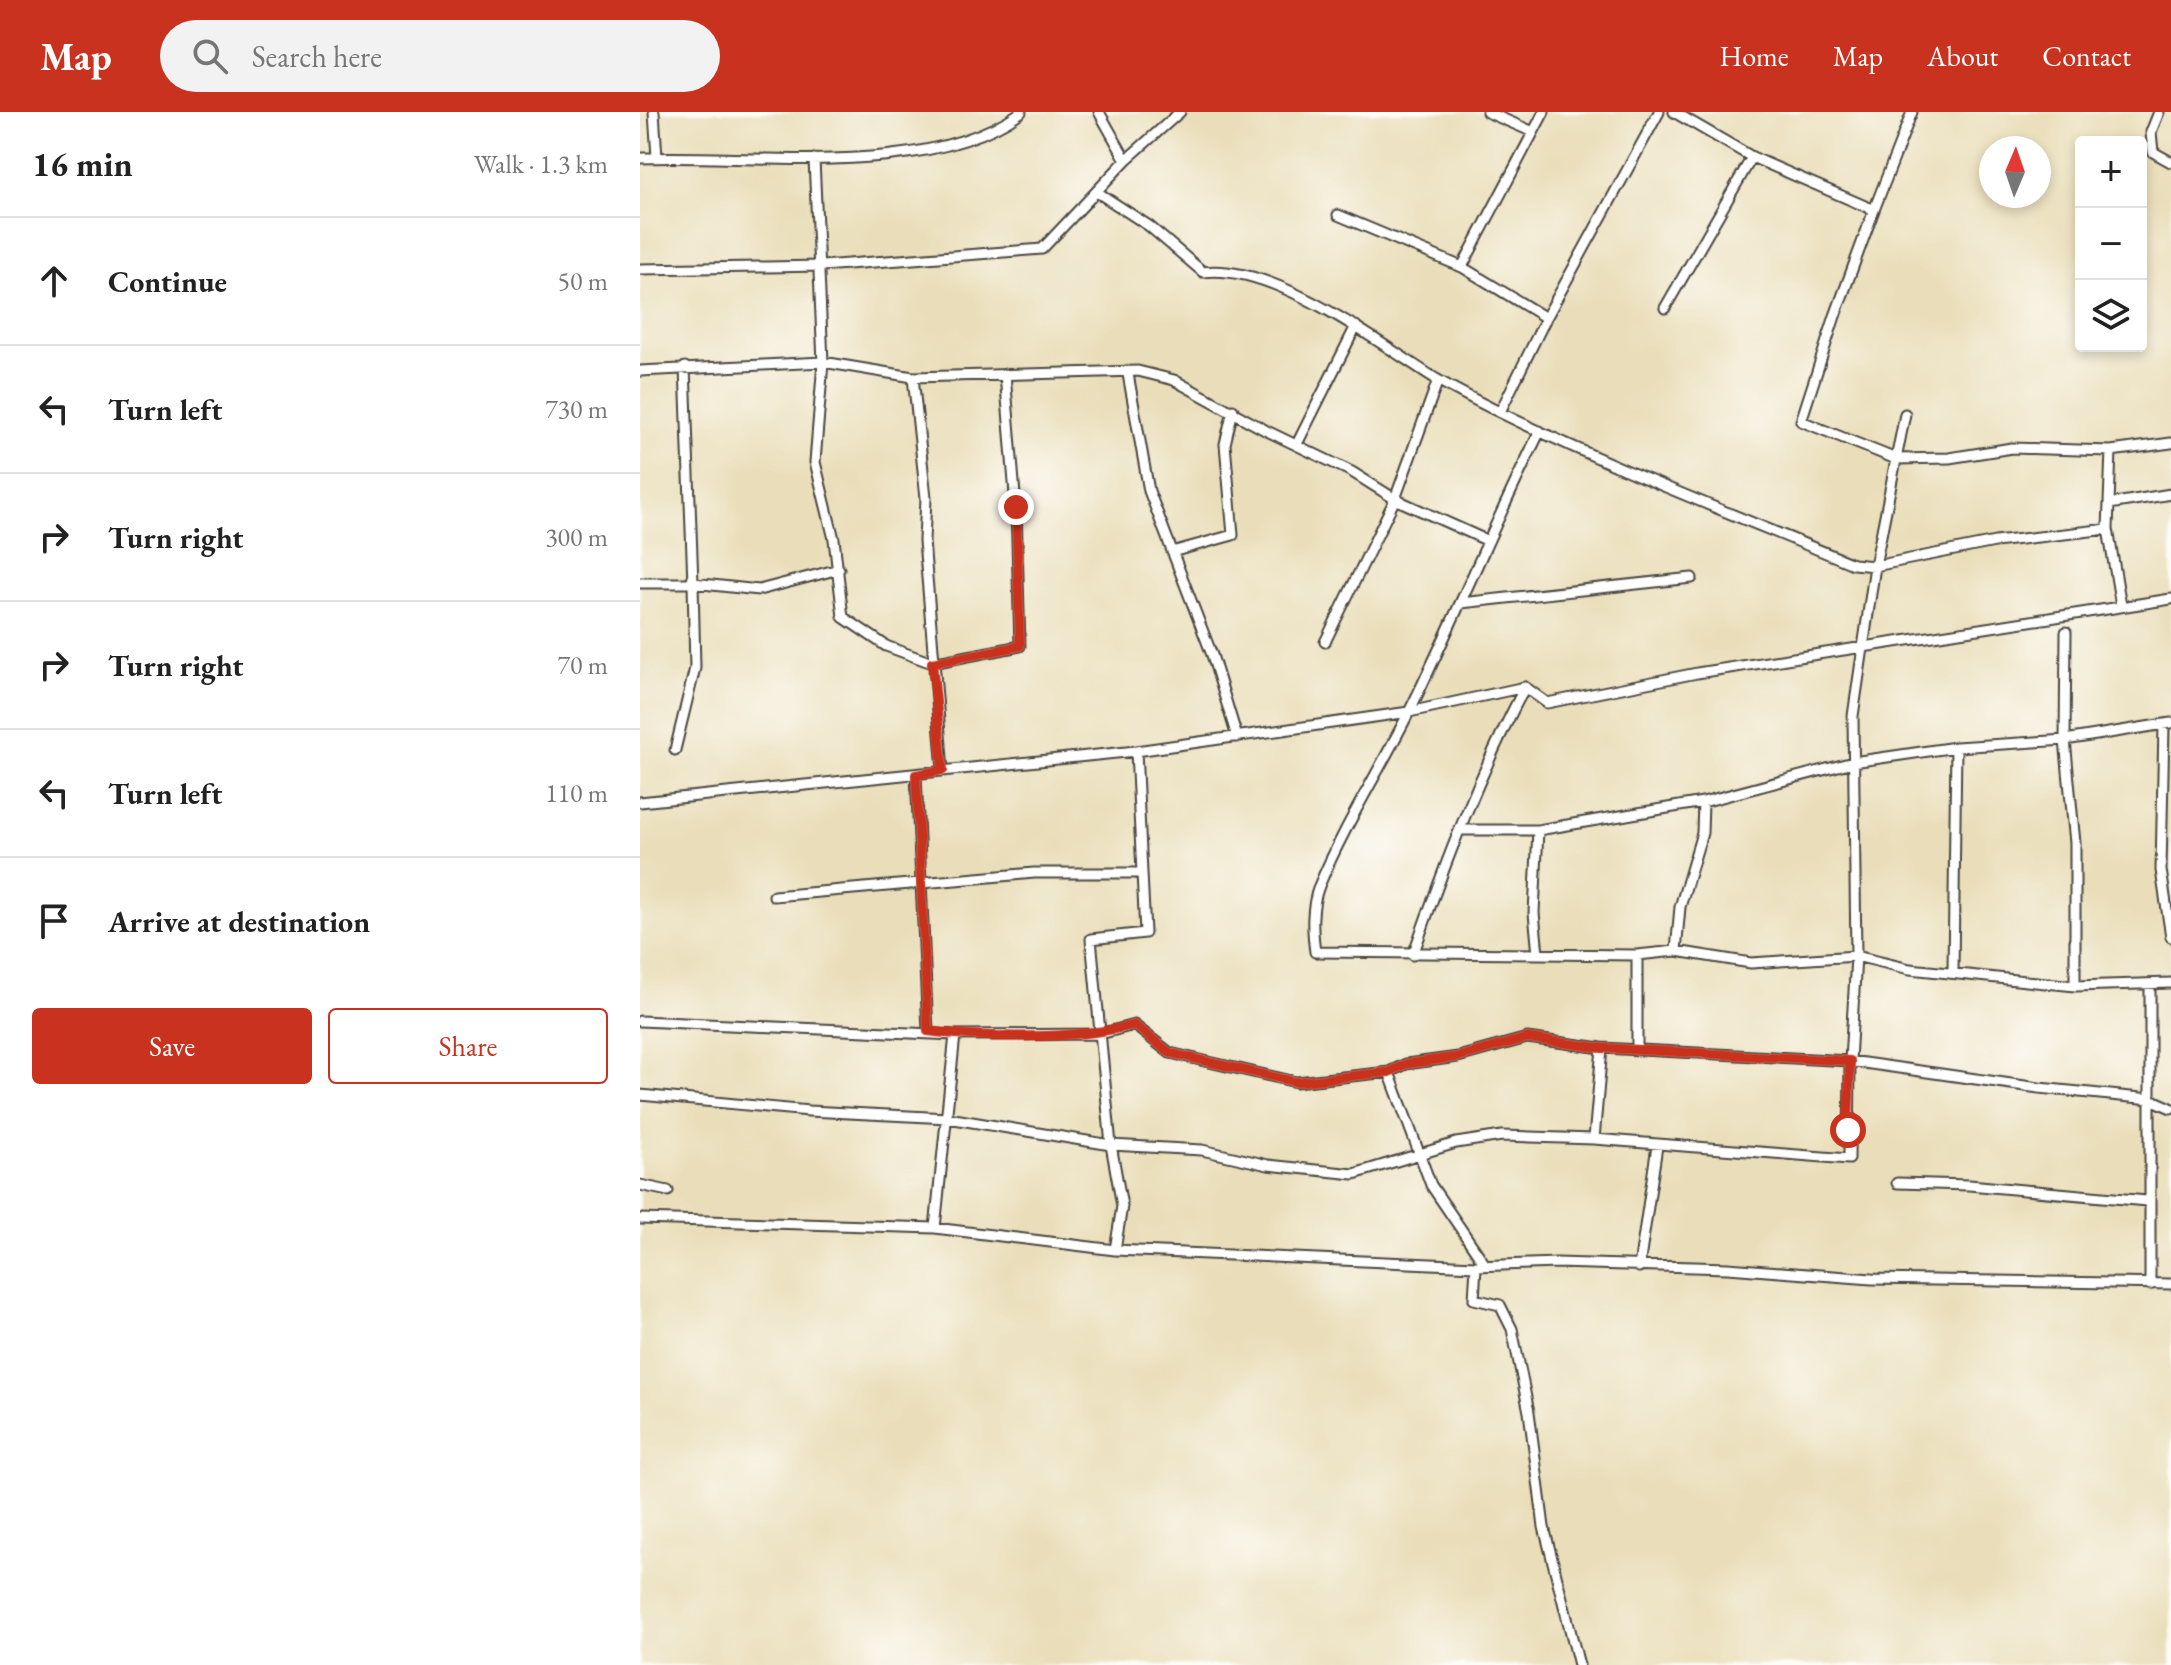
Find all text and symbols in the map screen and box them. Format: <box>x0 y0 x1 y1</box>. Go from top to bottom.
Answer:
search box <box>160 20 720 92</box>
text: Map <box>40 32 112 81</box>
icon: search <box>188 34 232 78</box>
text: Search here <box>252 37 382 76</box>
text: Home <box>1719 38 1789 74</box>
text: Map <box>1833 38 1883 74</box>
text: About <box>1927 38 1998 74</box>
text: Contact <box>2042 38 2131 74</box>
north arrow <box>1979 136 2051 208</box>
map controls <box>2075 136 2147 352</box>
button: + <box>2075 136 2147 208</box>
text: 16 min <box>32 142 133 186</box>
text: Walk · 1.3 km <box>474 147 608 181</box>
button: − <box>2075 208 2147 280</box>
icon: ahead <box>32 259 76 303</box>
text: Continue <box>108 262 227 301</box>
text: 50 m <box>558 264 608 298</box>
button: layers <box>2075 280 2147 352</box>
icon: left <box>32 387 76 431</box>
text: Turn left <box>108 390 222 429</box>
text: 730 m <box>545 392 608 426</box>
route end <box>998 489 1034 525</box>
icon: right <box>32 515 76 559</box>
text: Turn right <box>108 518 244 557</box>
text: 300 m <box>545 520 608 554</box>
icon: right <box>32 643 76 687</box>
text: Turn right <box>108 646 244 685</box>
text: 70 m <box>558 648 608 682</box>
icon: left <box>32 771 76 815</box>
text: Turn left <box>108 774 222 813</box>
text: 110 m <box>545 776 608 810</box>
icon: arrive <box>32 899 76 943</box>
text: Arrive at destination <box>108 902 370 941</box>
button: Save <box>32 1008 312 1084</box>
button: Share <box>328 1008 608 1084</box>
route start <box>1830 1112 1866 1148</box>

